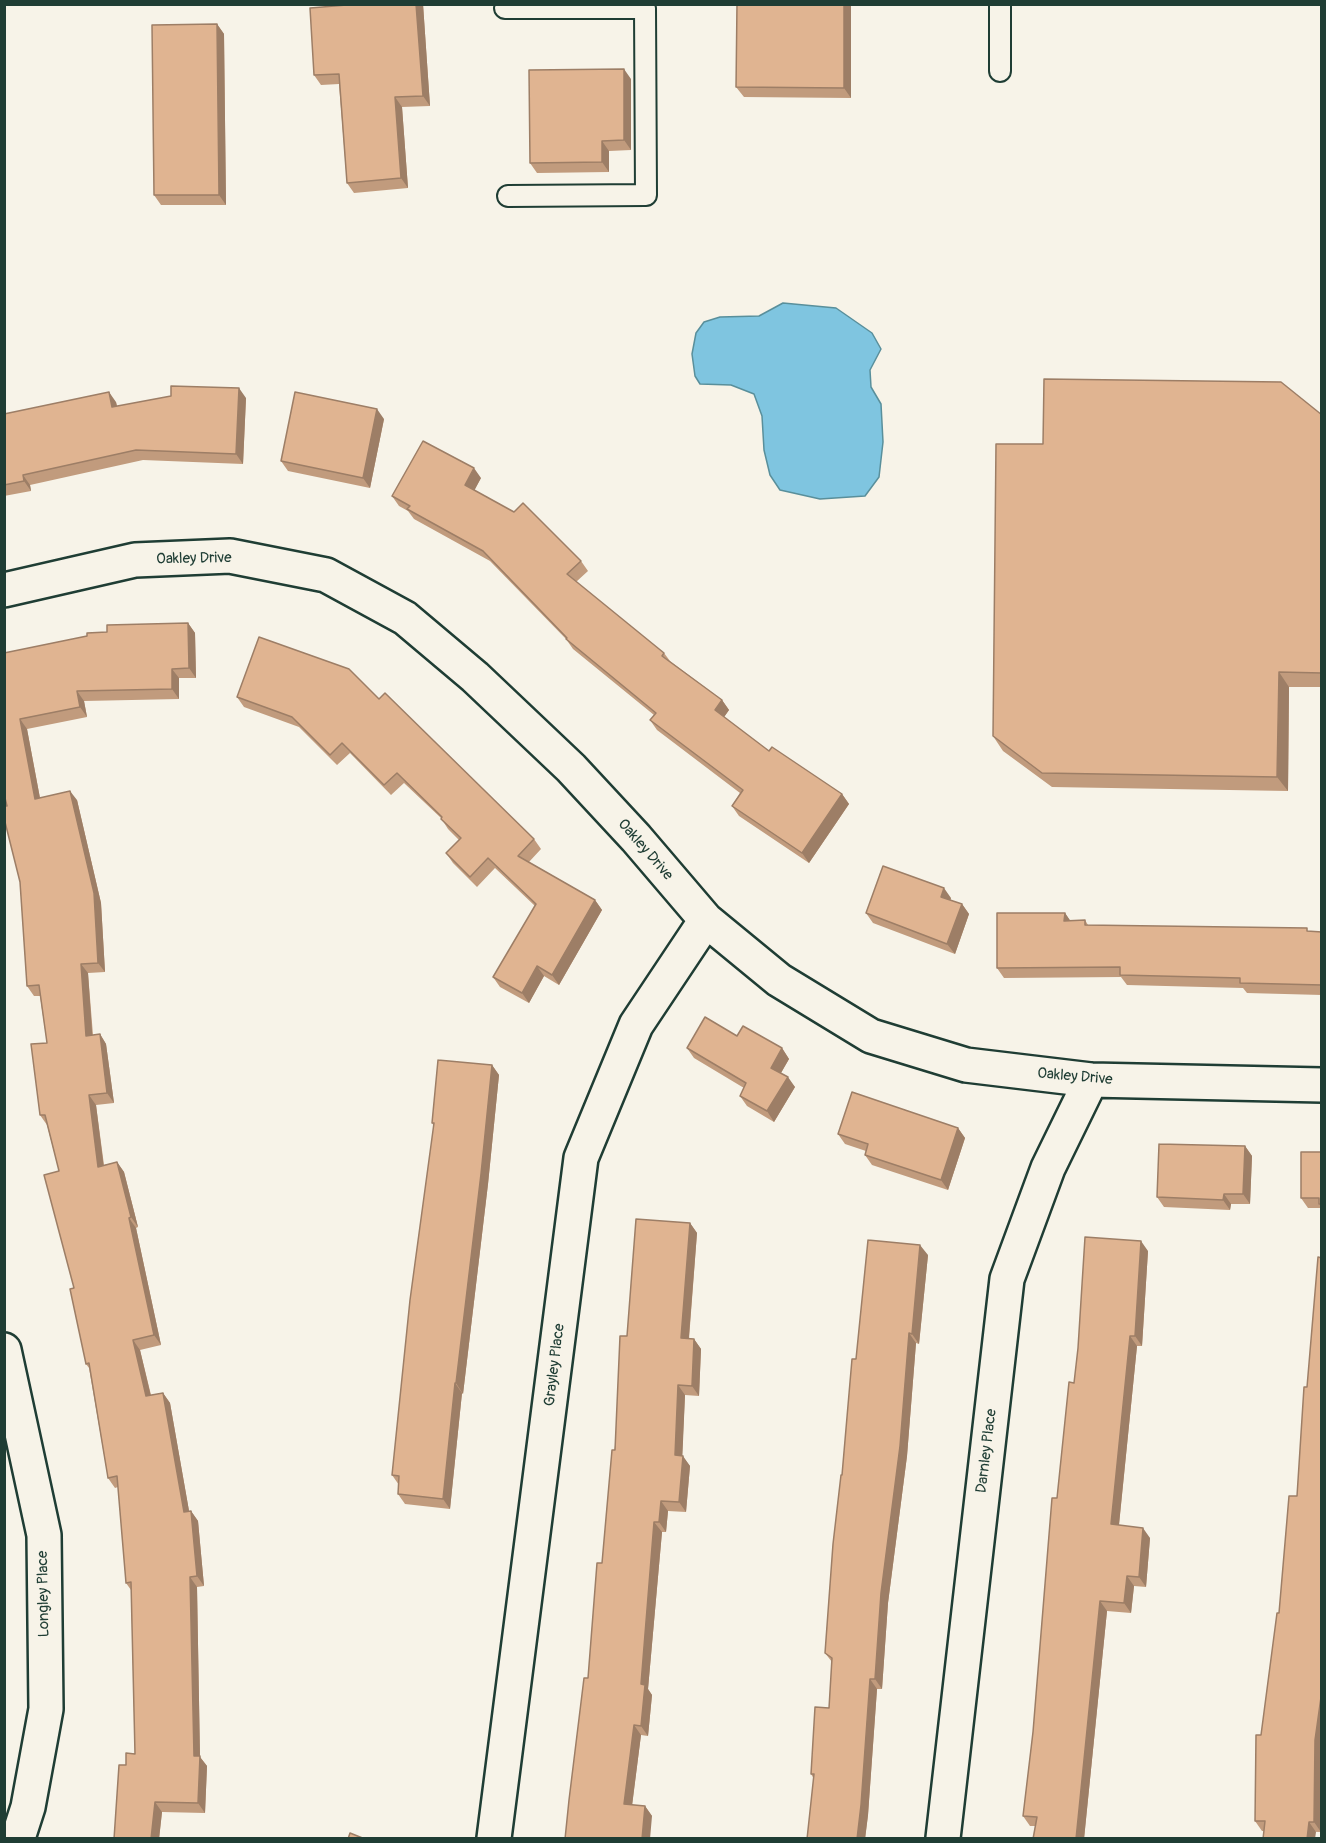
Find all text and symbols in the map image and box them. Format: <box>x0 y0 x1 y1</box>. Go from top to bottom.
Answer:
street label: Oakley Drive <box>156 549 232 569</box>
street label: Oakley Drive <box>613 816 677 884</box>
street label: Oakley Drive <box>1037 1065 1113 1089</box>
street label: Grayley Place <box>541 1323 569 1407</box>
street label: Darnley Place <box>973 1408 1001 1494</box>
street label: Longley Place <box>34 1550 54 1638</box>

